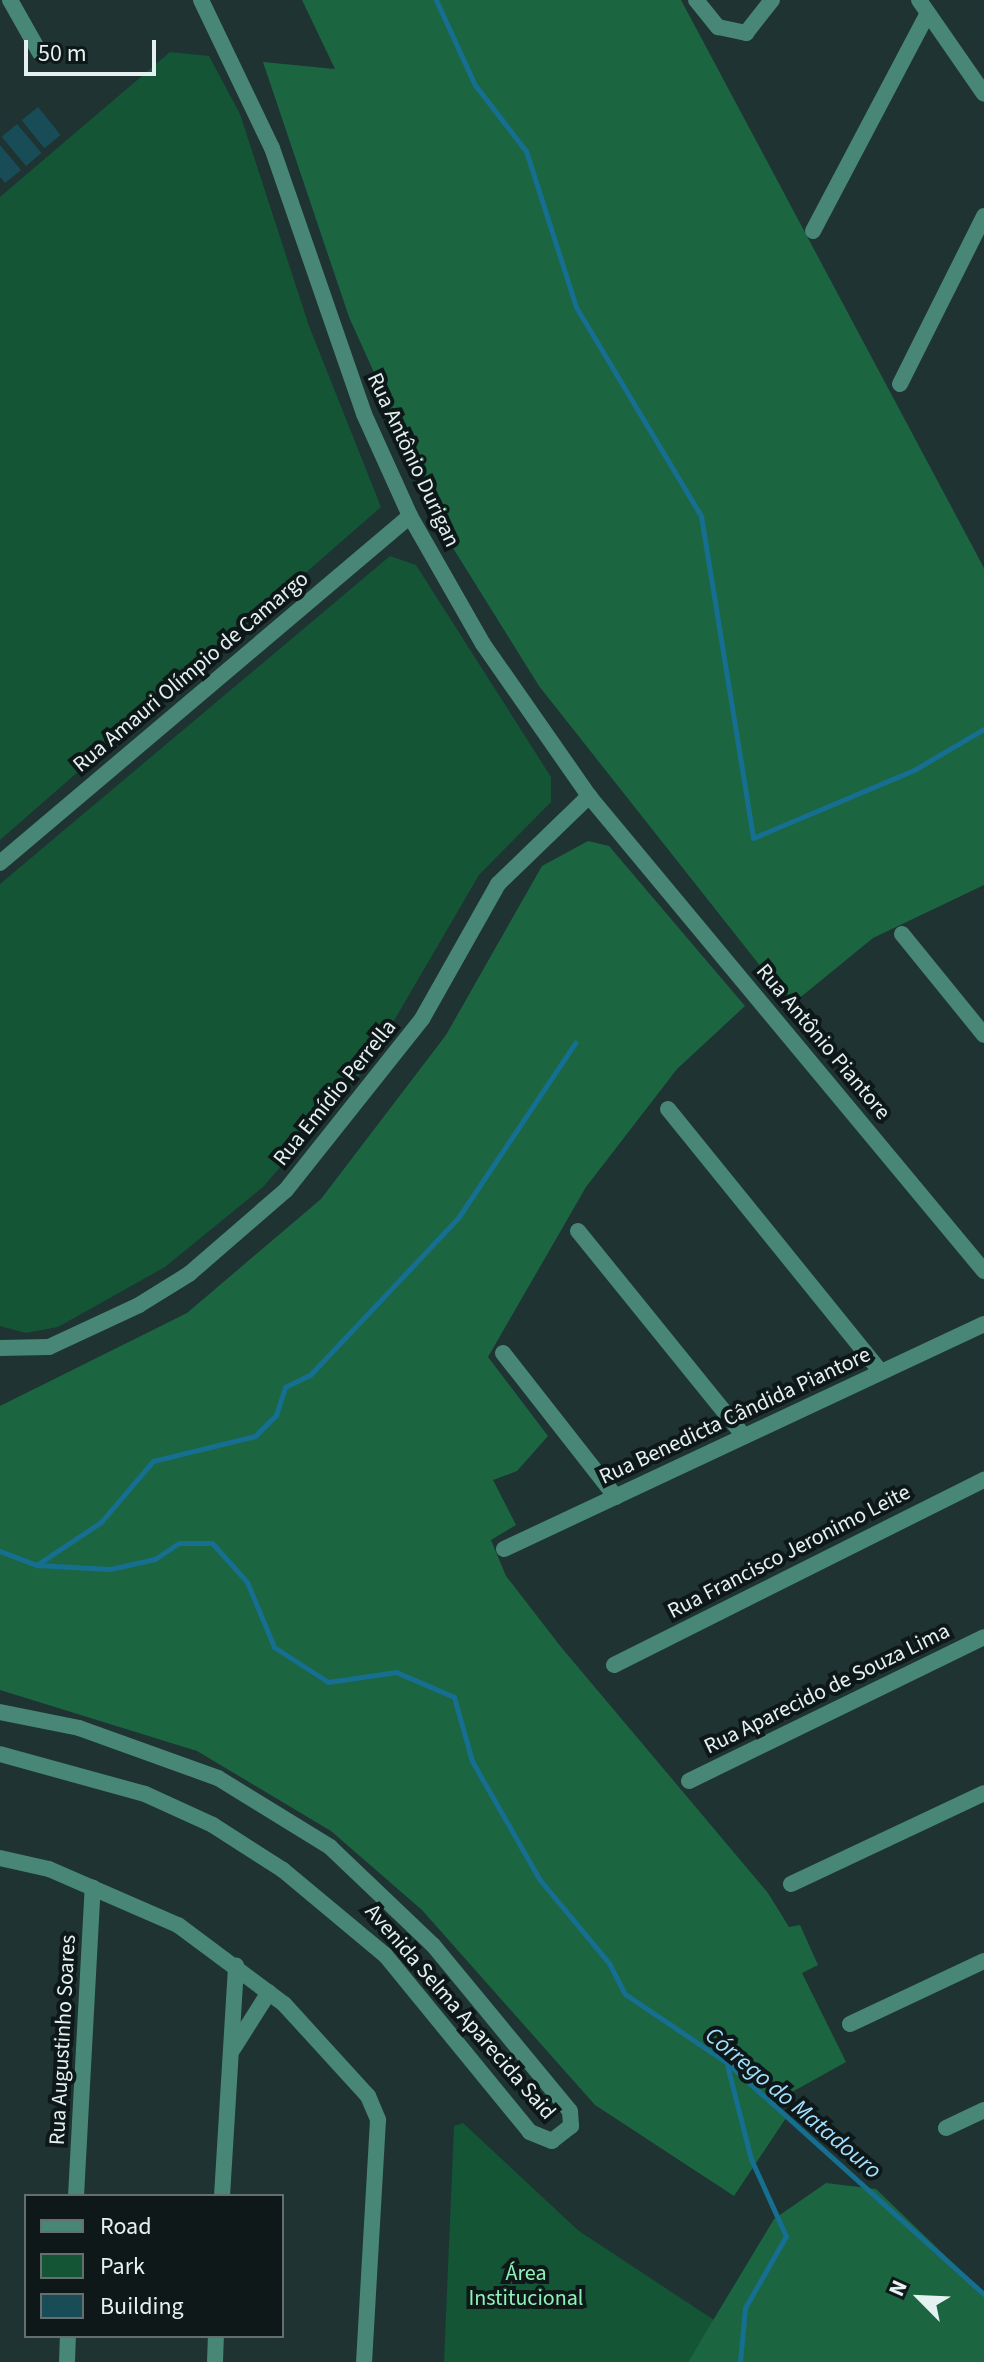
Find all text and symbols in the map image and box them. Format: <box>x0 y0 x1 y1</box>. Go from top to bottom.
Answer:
scale bar <box>28 24 160 74</box>
text: 50 m <box>38 36 87 71</box>
street label: Rua Antônio Durigan <box>361 369 465 551</box>
street label: Rua Amauri Olímpio de Camargo <box>68 566 314 778</box>
street label: Rua Antônio Piantore <box>750 959 896 1125</box>
street label: Rua Emídio Perrella <box>268 1015 402 1171</box>
street label: Rua Benedicta Cândida Piantore <box>595 1341 875 1491</box>
street label: Rua Francisco Jeronimo Leite <box>663 1479 915 1625</box>
street label: Rua Aparecido de Souza Lima <box>700 1618 954 1760</box>
street label: Avenida Selma Aparecida Said <box>359 1899 561 2125</box>
street label: Rua Augustinho Soares <box>44 1934 82 2146</box>
water label: Córrego do Matadouro <box>699 2021 887 2185</box>
legend <box>24 2194 284 2338</box>
text: Road <box>100 2209 152 2244</box>
text: Park <box>100 2249 145 2284</box>
north arrow <box>880 2258 960 2338</box>
park label: Área Institucional <box>469 2260 583 2312</box>
text: N <box>880 2275 916 2301</box>
text: Building <box>100 2289 184 2324</box>

